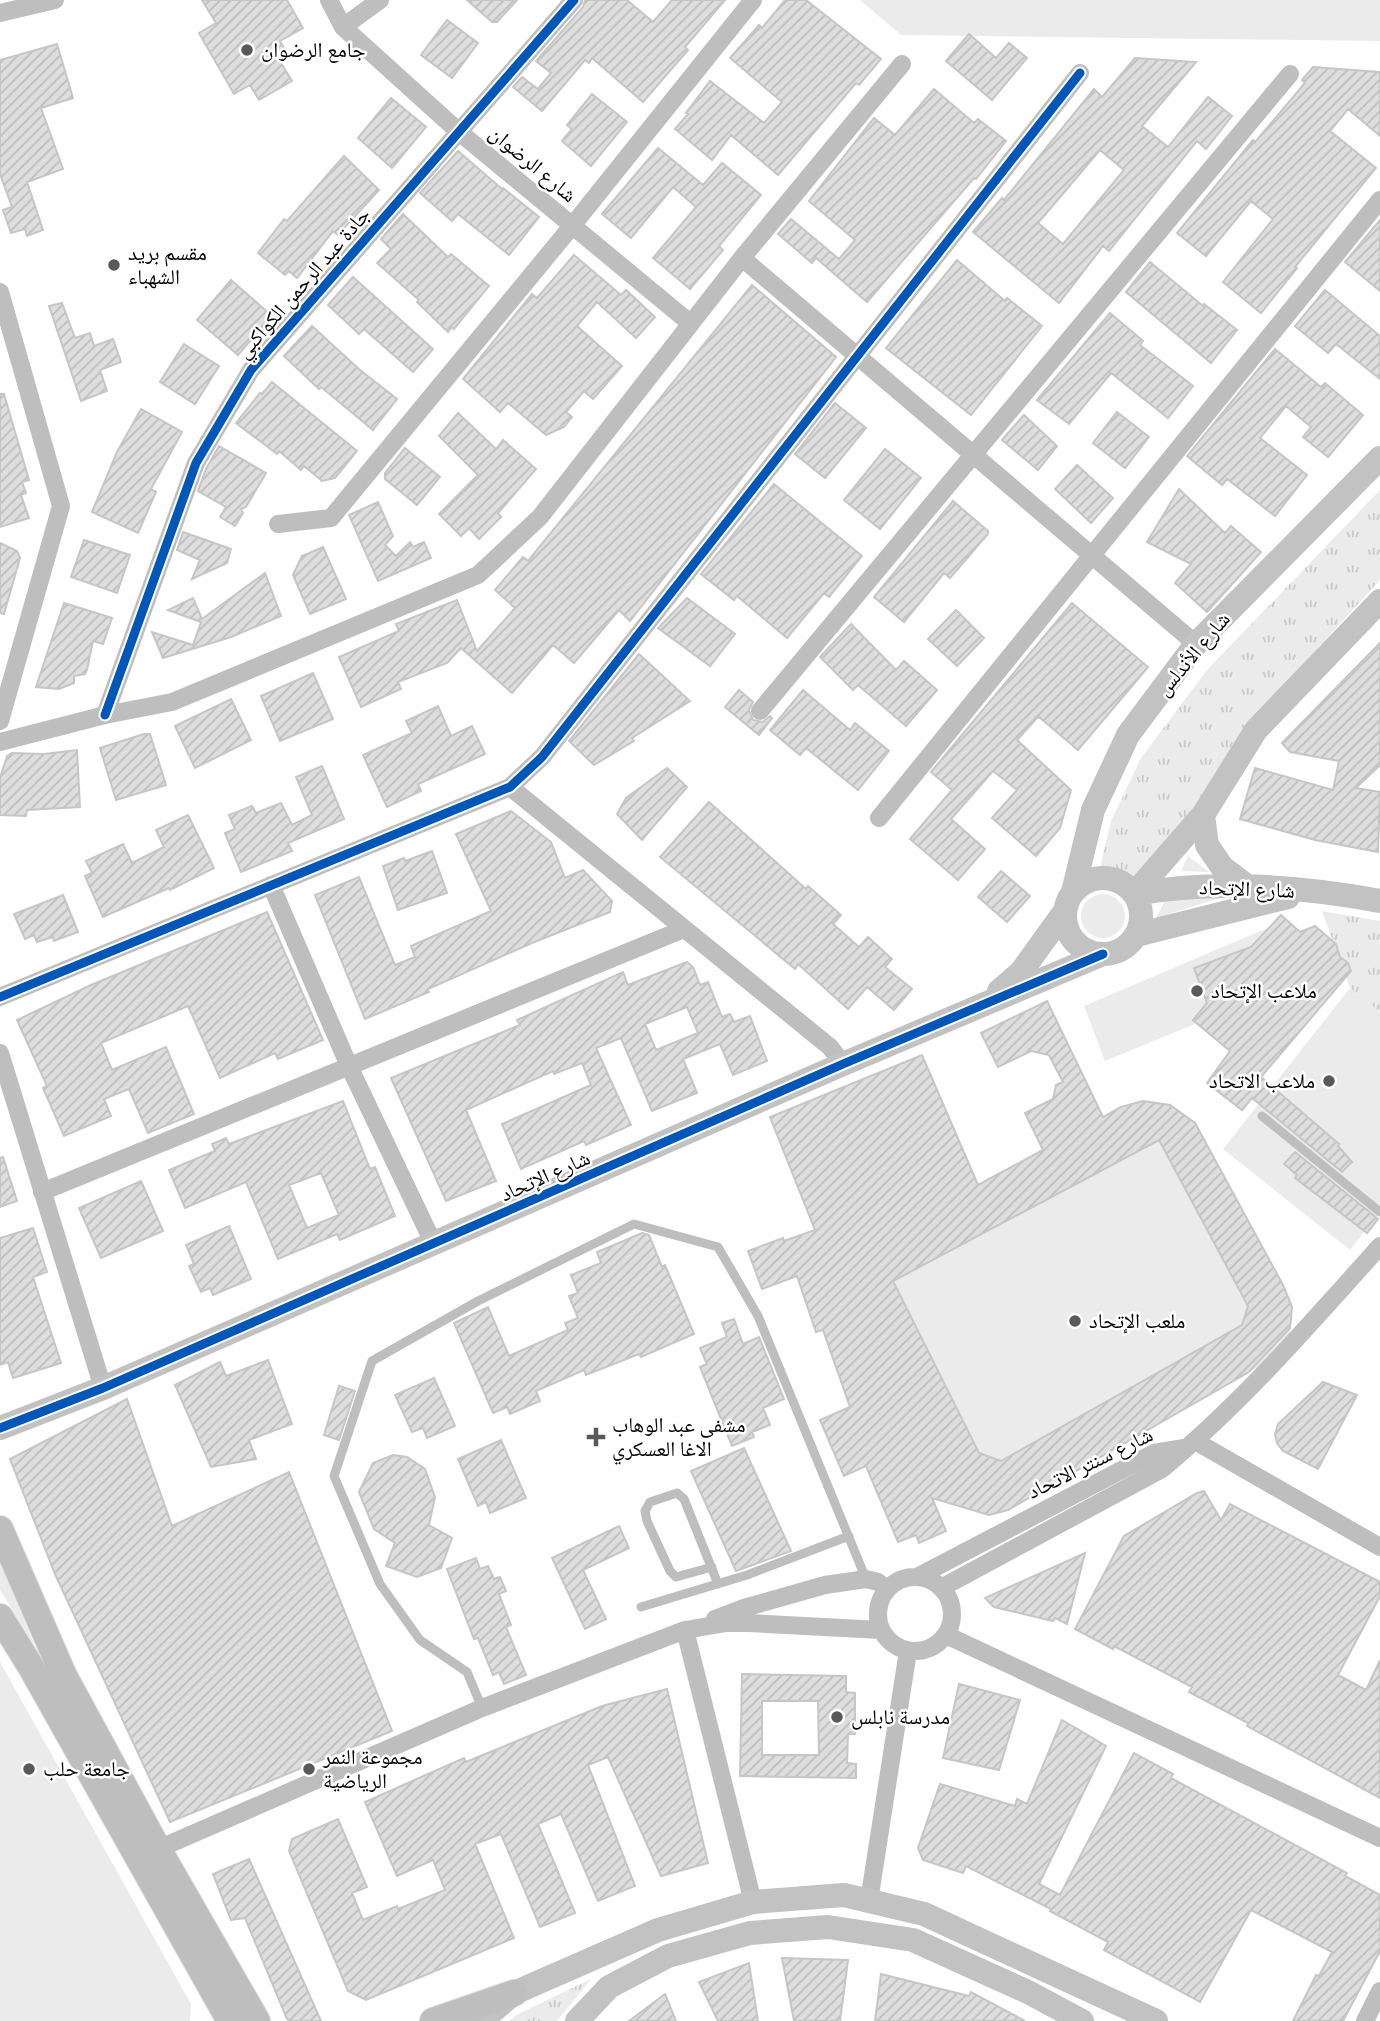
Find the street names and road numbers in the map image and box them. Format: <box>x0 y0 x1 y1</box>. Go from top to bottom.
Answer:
street label: شارع الرضوان <box>484 119 583 208</box>
street label: جادة عبد الرحمن الكواكبي <box>229 201 378 366</box>
street label: شارع الأندلس <box>1149 606 1236 701</box>
street label: شارع الإتحاد <box>1199 873 1295 904</box>
street label: شارع الإتحاد <box>496 1144 594 1207</box>
street label: شارع سنتر الاتحاد <box>1023 1421 1157 1505</box>

